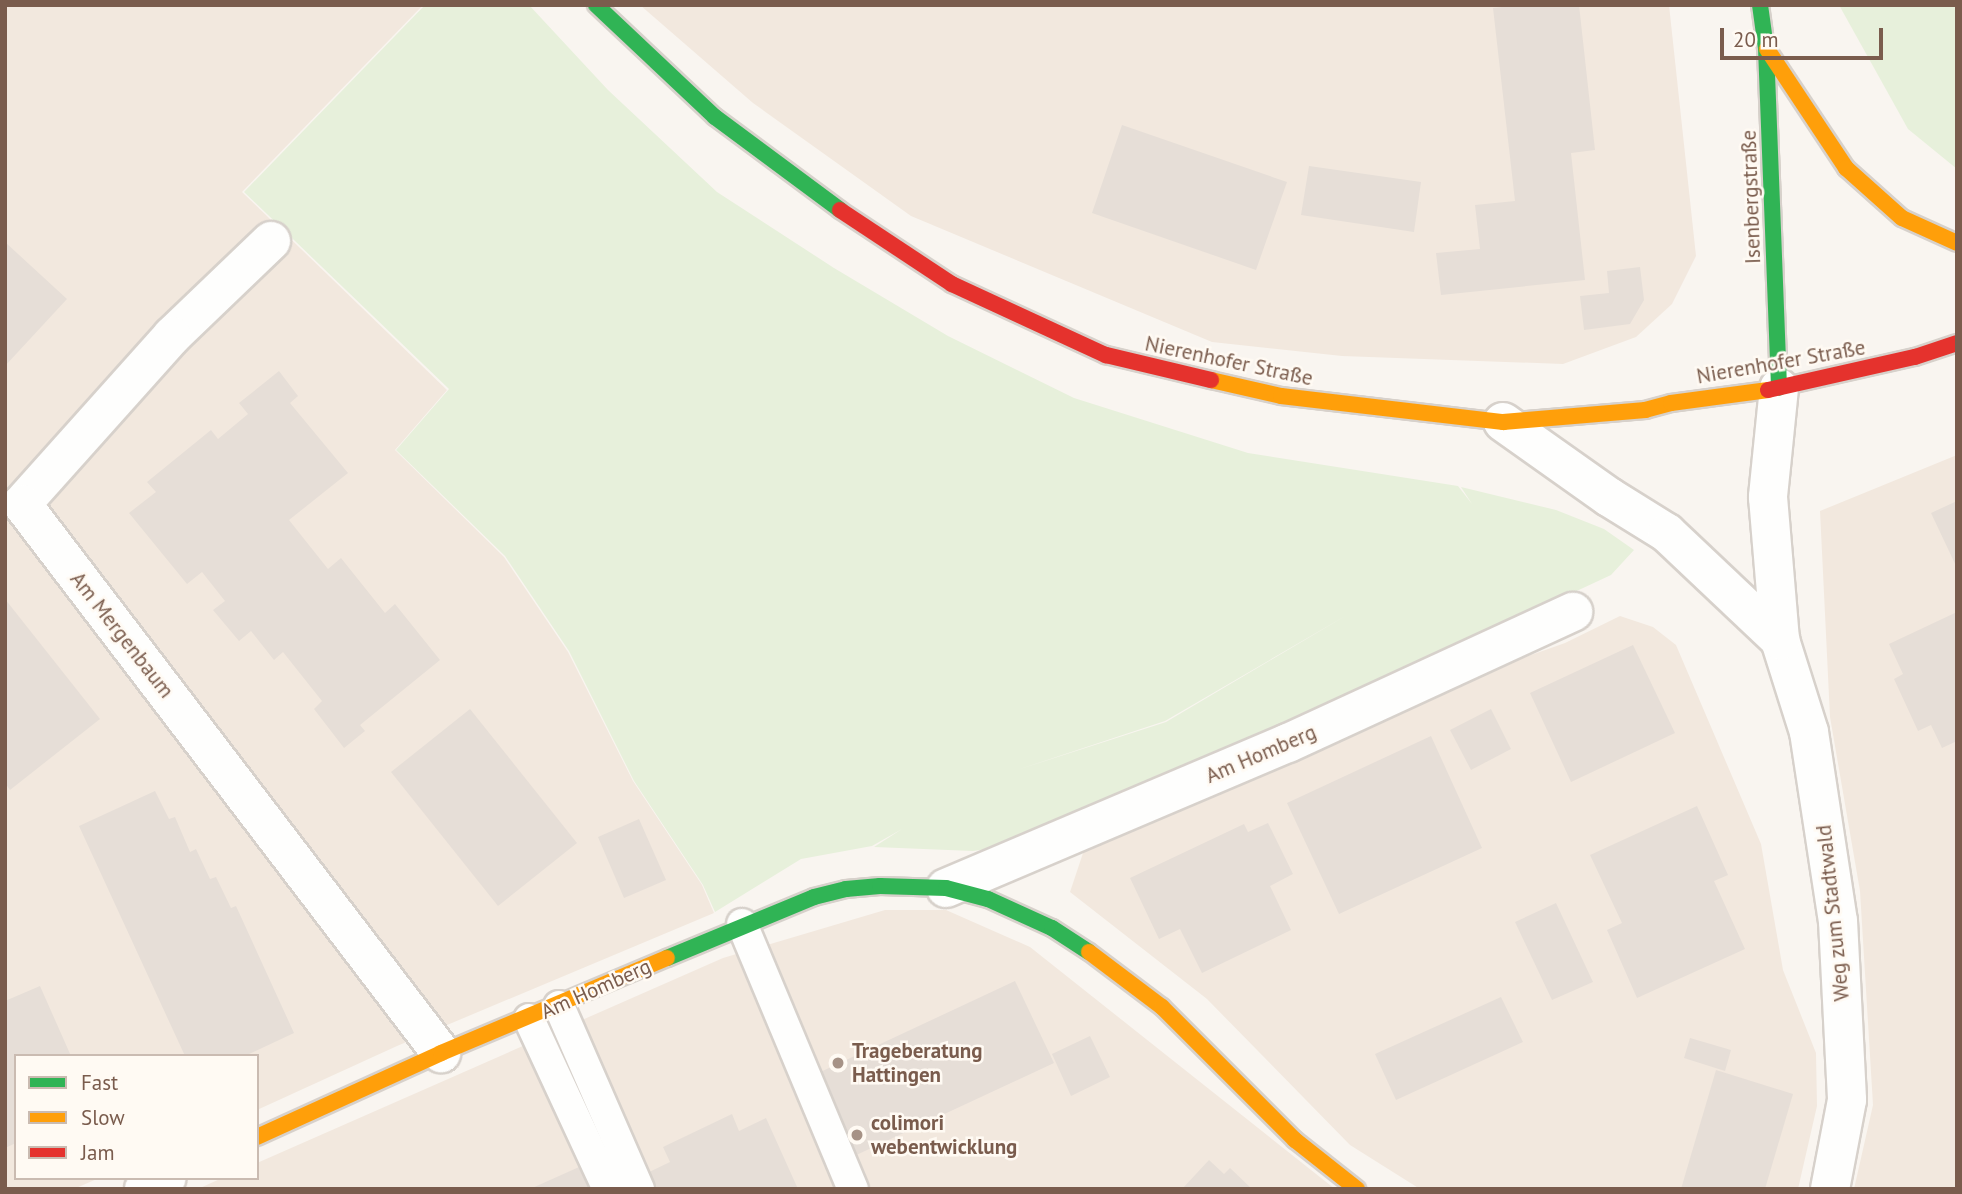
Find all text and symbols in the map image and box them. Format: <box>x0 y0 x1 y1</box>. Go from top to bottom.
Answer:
scale bar <box>1724 14 1887 58</box>
text: 20 m <box>1733 26 1779 53</box>
street label: Isenbergstraße <box>1736 130 1766 264</box>
street label: Nierenhofer Straße <box>1143 331 1315 391</box>
street label: Nierenhofer Straße <box>1695 335 1867 389</box>
street label: Am Mergenbaum <box>65 567 179 703</box>
street label: Am Homberg <box>1202 719 1320 789</box>
street label: Weg zum Stadtwald <box>1811 823 1855 1003</box>
street label: Am Homberg <box>537 954 655 1024</box>
place label: Trageberatung Hattingen <box>852 1038 982 1088</box>
legend <box>14 1054 259 1180</box>
marker: Trageberatung Hattingen <box>830 1055 846 1071</box>
text: Fast <box>81 1069 118 1096</box>
text: Slow <box>81 1104 125 1131</box>
place label: colimori webentwicklung <box>871 1110 1017 1160</box>
marker: colimori webentwicklung <box>849 1127 865 1143</box>
text: Jam <box>81 1139 115 1166</box>

